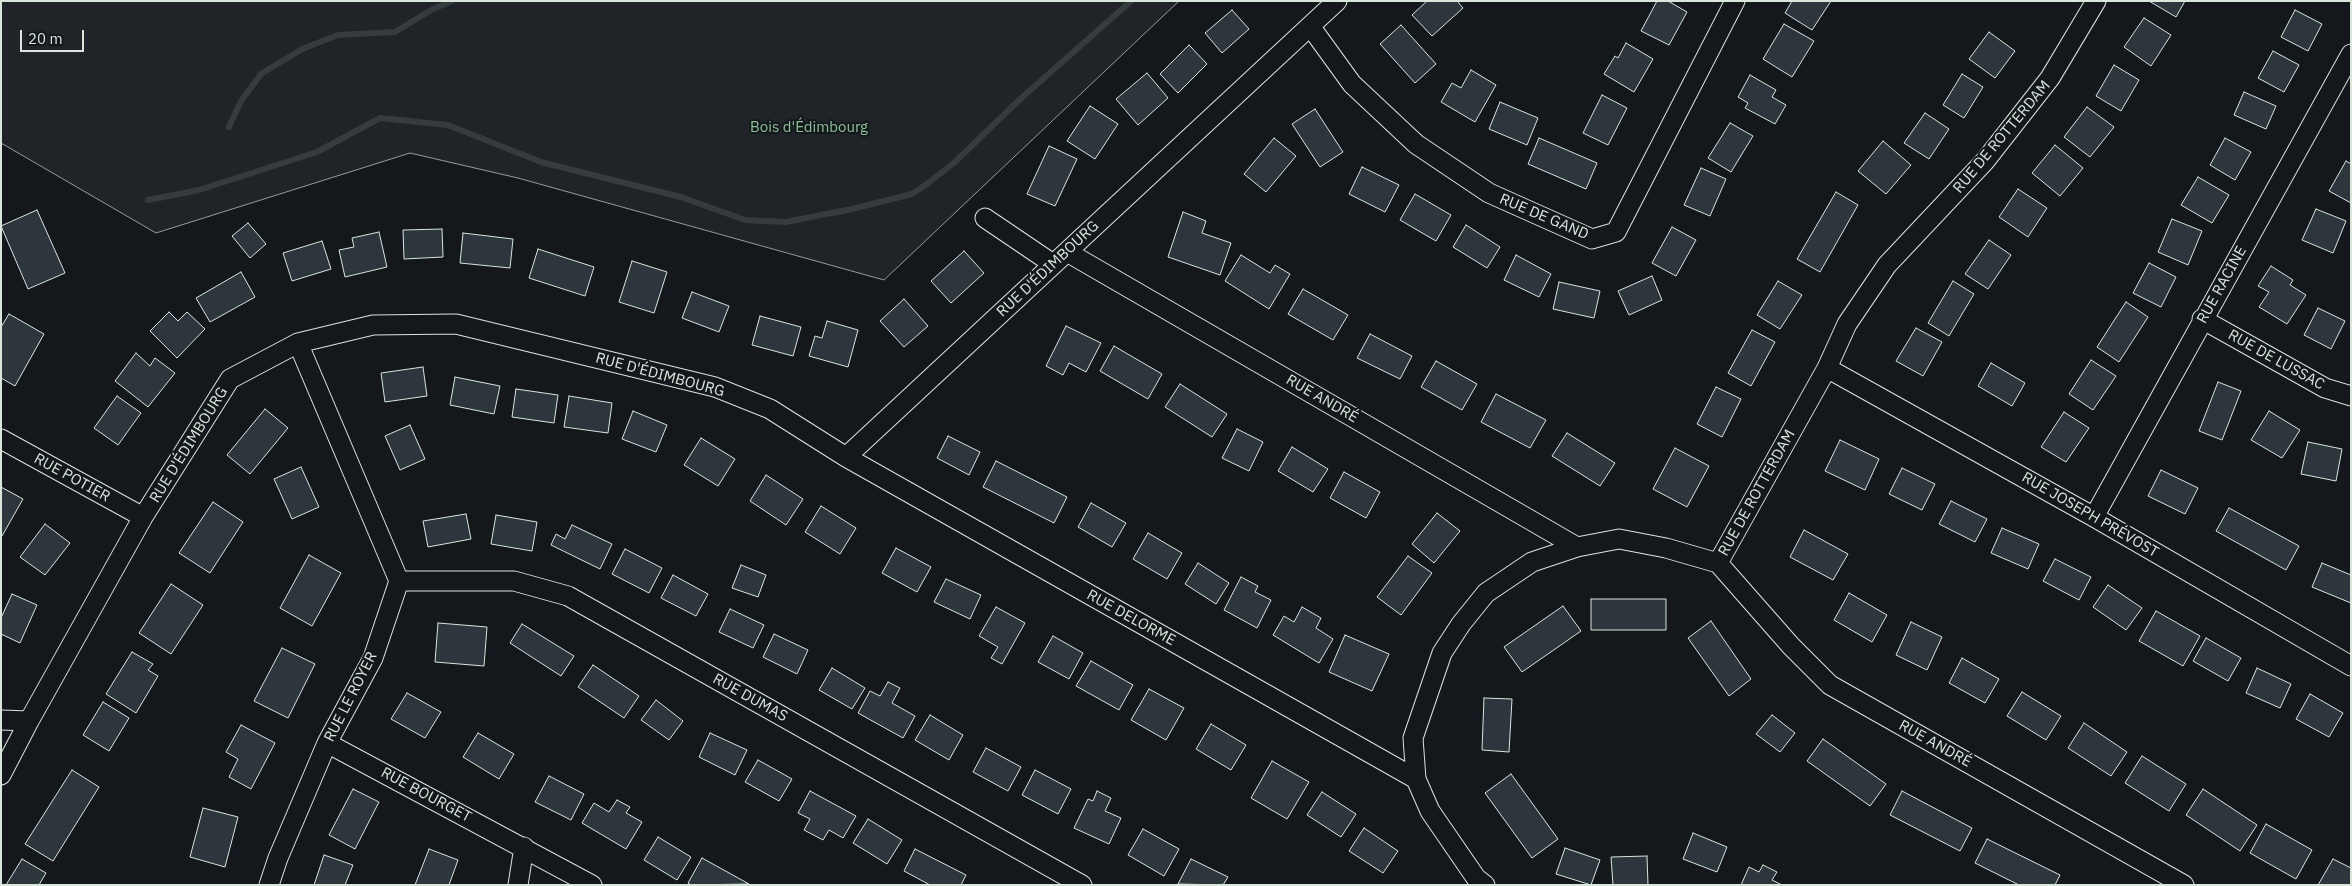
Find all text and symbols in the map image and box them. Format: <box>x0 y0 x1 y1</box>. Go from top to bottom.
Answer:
scale bar <box>22 20 86 52</box>
text: 20 m <box>28 29 63 48</box>
street label: RUE DE ROTTERDAM <box>1950 77 2054 197</box>
park label: Bois d'Édimbourg <box>750 119 868 137</box>
street label: RUE DE GAND <box>1497 190 1591 244</box>
street label: RUE D'ÉDIMBOURG <box>993 217 1103 321</box>
street label: RUE RACINE <box>2193 243 2251 327</box>
street label: RUE DE LUSSAC <box>2225 326 2327 394</box>
street label: RUE D'ÉDIMBOURG <box>593 349 727 401</box>
street label: RUE ANDRÉ <box>1283 371 1361 427</box>
street label: RUE D'ÉDIMBOURG <box>146 384 232 506</box>
street label: RUE DE ROTTERDAM <box>1715 427 1799 559</box>
street label: RUE POTIER <box>31 450 113 506</box>
street label: RUE JOSEPH PRÉVOST <box>2018 469 2162 561</box>
street label: RUE DELORME <box>1083 586 1179 650</box>
street label: RUE LE ROYER <box>321 649 381 745</box>
street label: RUE DUMAS <box>710 670 790 726</box>
street label: RUE ANDRÉ <box>1895 717 1975 771</box>
street label: RUE BOURGET <box>378 764 474 826</box>

